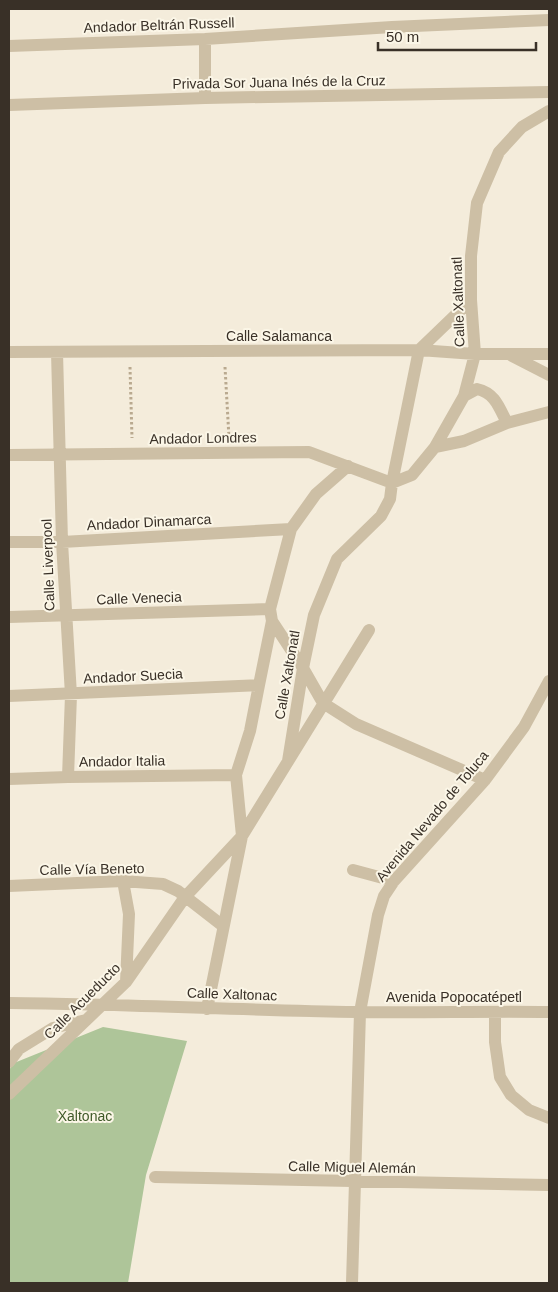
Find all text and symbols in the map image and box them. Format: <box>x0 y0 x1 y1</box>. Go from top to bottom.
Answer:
street label: Andador Beltrán Russell <box>83 14 235 36</box>
scale bar <box>378 20 536 52</box>
text: 50 m <box>386 28 419 45</box>
street label: Privada Sor Juana Inés de la Cruz <box>172 72 386 92</box>
street label: Calle Xaltonatl <box>448 257 468 347</box>
street label: Calle Salamanca <box>226 328 332 344</box>
street label: Andador Londres <box>149 429 257 447</box>
street label: Andador Dinamarca <box>86 511 212 533</box>
street label: Calle Liverpool <box>38 518 58 612</box>
street label: Calle Venecia <box>96 589 182 607</box>
street label: Calle Xaltonatl <box>271 629 303 721</box>
street label: Andador Suecia <box>83 665 183 687</box>
street label: Avenida Nevado de Toluca <box>373 747 492 885</box>
street label: Andador Italia <box>79 752 166 770</box>
street label: Calle Vía Beneto <box>39 860 145 878</box>
street label: Calle Acueducto <box>41 959 124 1042</box>
street label: Calle Xaltonac <box>187 984 277 1004</box>
street label: Avenida Popocatépetl <box>386 989 522 1005</box>
park label: Xaltonac <box>58 1108 112 1124</box>
street label: Calle Miguel Alemán <box>288 1158 416 1176</box>

